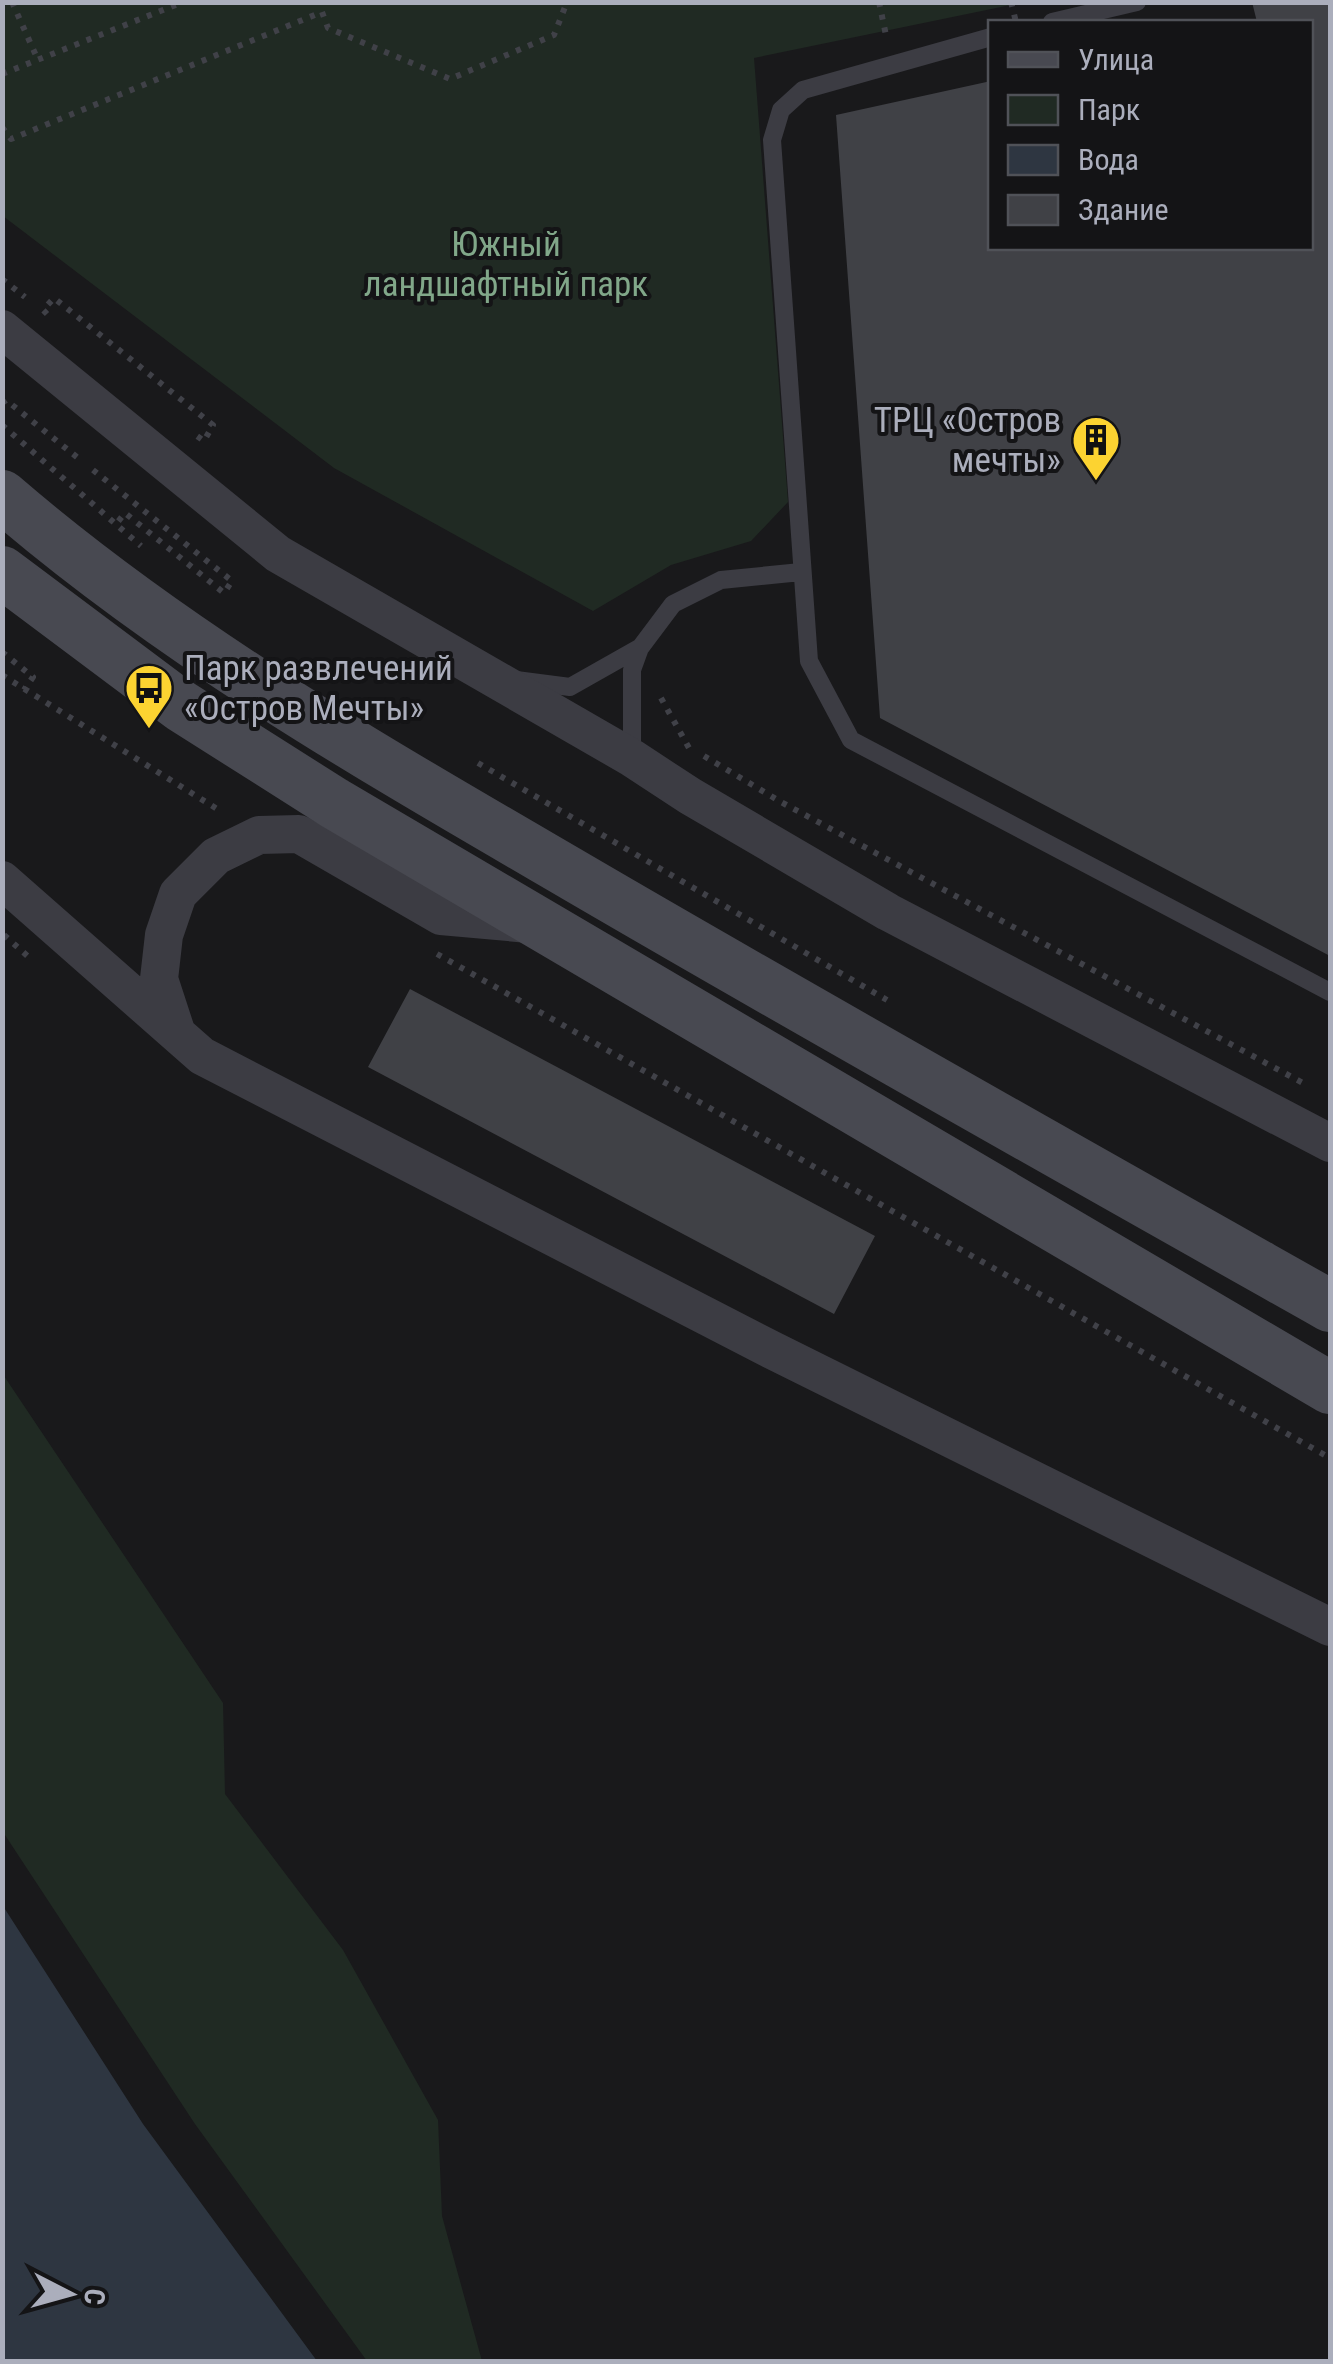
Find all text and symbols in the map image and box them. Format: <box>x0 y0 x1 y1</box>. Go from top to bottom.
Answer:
legend <box>988 20 1313 250</box>
text: Улица <box>1078 42 1154 77</box>
text: Парк <box>1078 92 1140 127</box>
text: Вода <box>1078 142 1139 177</box>
text: Здание <box>1078 192 1169 227</box>
park label: Южный ландшафтный парк <box>364 224 648 305</box>
place label: ТРЦ «Остров мечты» <box>874 400 1061 481</box>
building icon: ТРЦ «Остров мечты» <box>1070 414 1122 482</box>
place label: Парк развлечений «Остров Мечты» <box>184 648 453 729</box>
bus stop icon: Парк развлечений «Остров Мечты» <box>123 662 175 730</box>
north arrow <box>20 2244 120 2344</box>
text: С <box>77 2287 112 2306</box>

